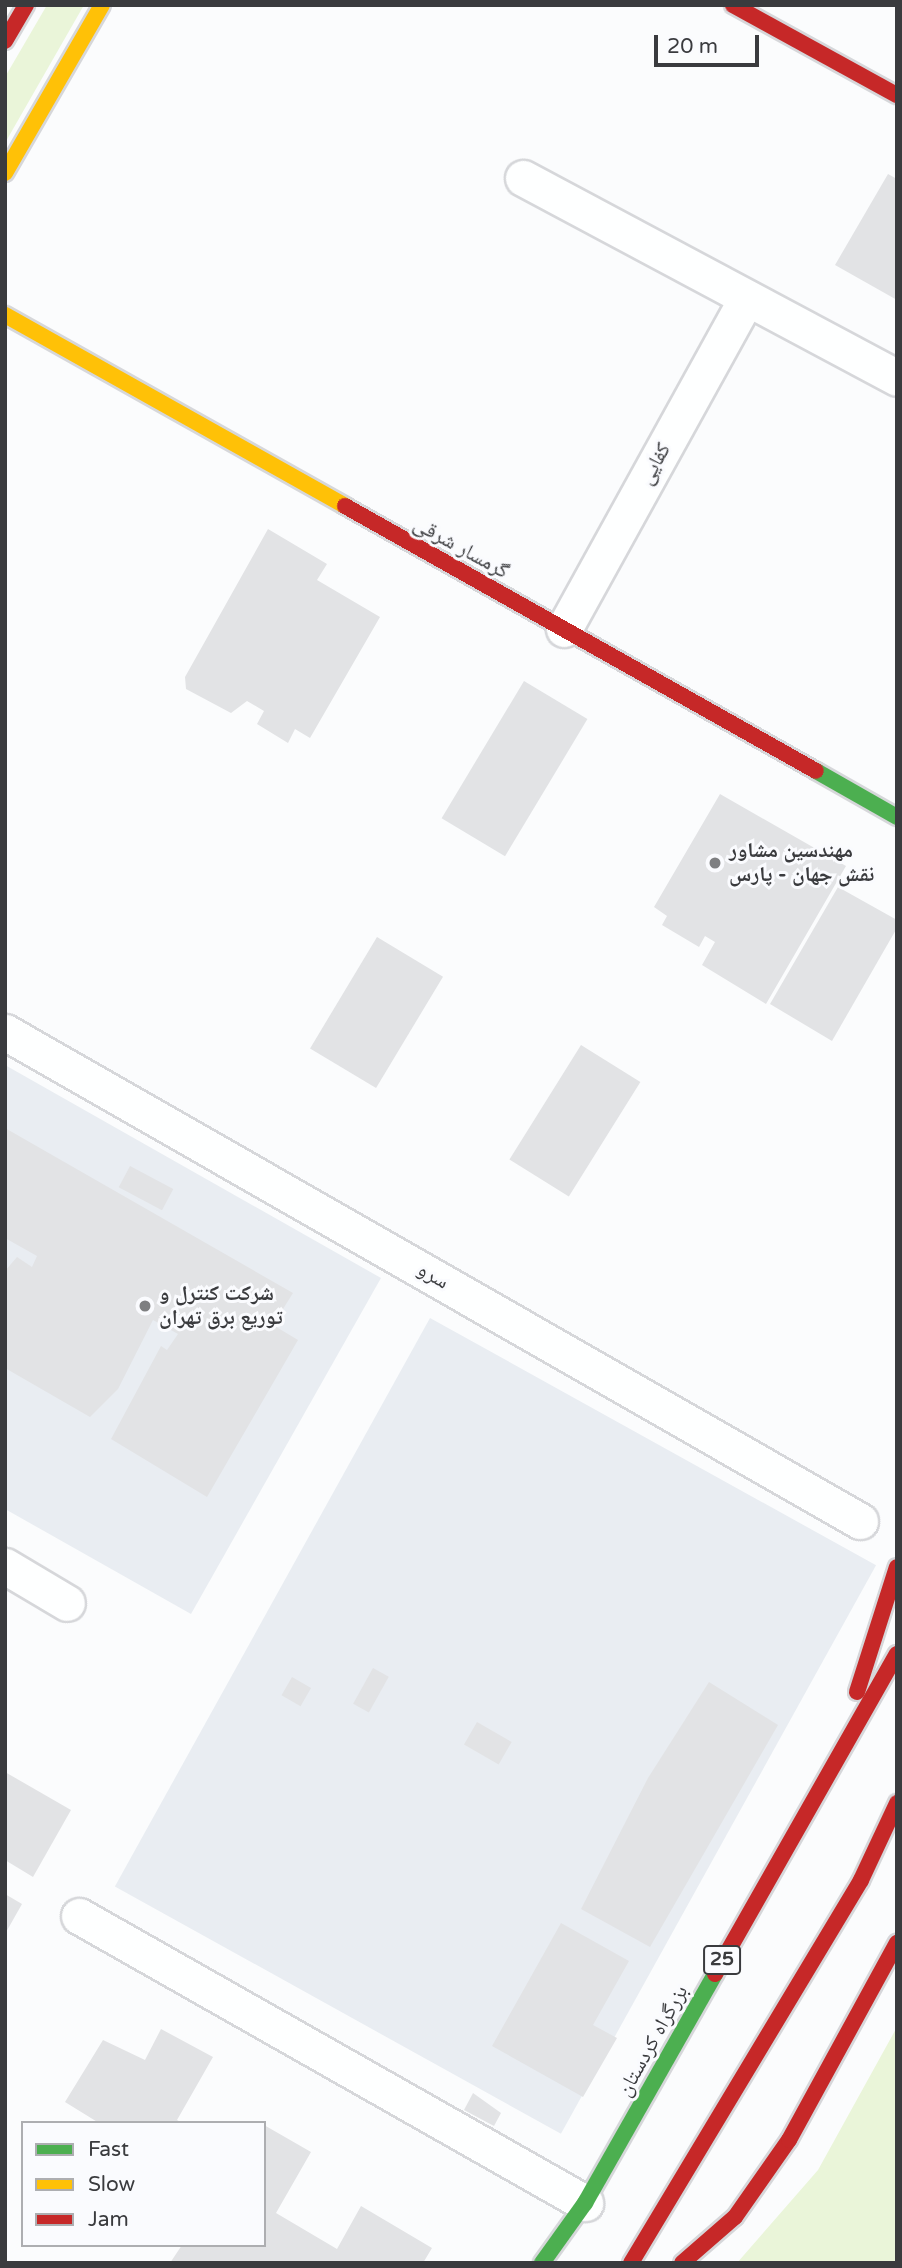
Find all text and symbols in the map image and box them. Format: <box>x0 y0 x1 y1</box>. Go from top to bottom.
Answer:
scale bar <box>657 21 762 65</box>
text: 20 m <box>667 34 718 59</box>
street label: کفایی <box>633 439 677 489</box>
street label: گرمسار شرقی <box>409 511 513 585</box>
place label: مهندسین مشاور نقش جهان - پارس <box>729 838 874 888</box>
marker: مهندسین مشاور نقش جهان - پارس <box>707 855 723 871</box>
street label: سرو <box>413 1257 453 1295</box>
place label: شرکت کنترل و توریع برق تهران <box>159 1281 283 1331</box>
marker: شرکت کنترل و توریع برق تهران <box>137 1298 153 1314</box>
road number: 25 <box>703 1944 741 1976</box>
street label: بزرگراه کردستان <box>612 1981 694 2101</box>
legend <box>21 2121 266 2247</box>
text: Fast <box>88 2137 129 2162</box>
text: Slow <box>88 2172 135 2197</box>
text: Jam <box>88 2207 129 2232</box>

